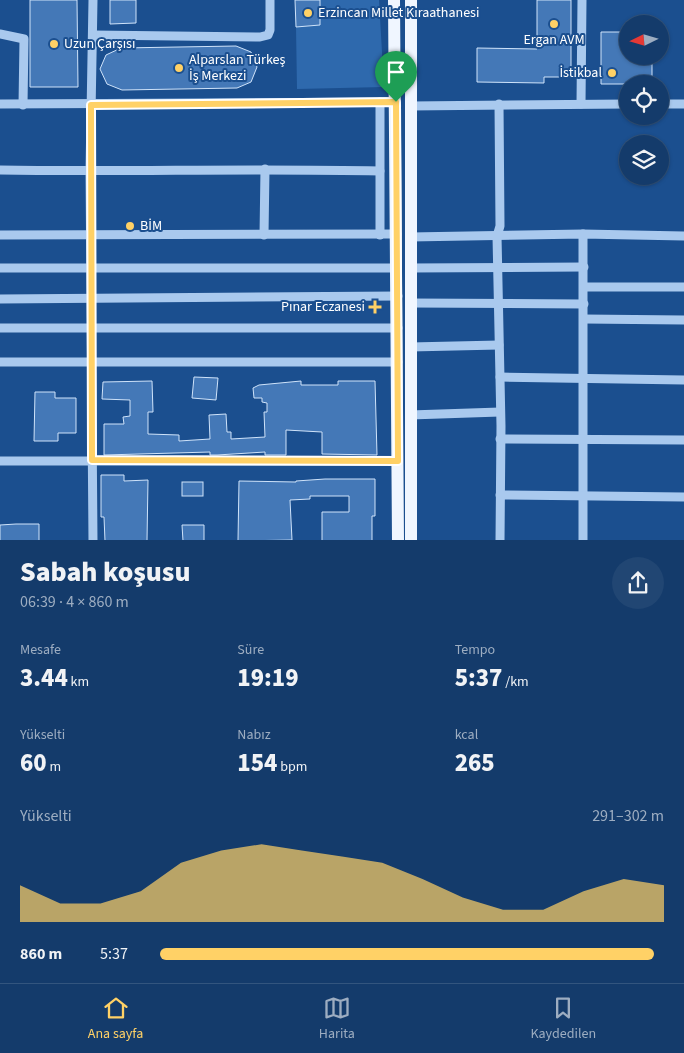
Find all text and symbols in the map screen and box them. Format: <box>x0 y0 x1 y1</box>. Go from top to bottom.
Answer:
place label: Erzincan Millet Kıraathanesi <box>318 3 479 23</box>
marker: Erzincan Millet Kıraathanesi <box>302 7 314 19</box>
north arrow <box>619 15 669 65</box>
map controls <box>619 15 669 185</box>
marker: Ergan AVM <box>548 18 560 30</box>
place label: Ergan AVM <box>523 30 585 50</box>
place label: Uzun Çarşısı <box>64 34 135 54</box>
marker: Uzun Çarşısı <box>48 38 60 50</box>
place label: Alparslan Türkeş İş Merkezi <box>189 50 286 86</box>
pin <box>375 51 417 102</box>
icon: arrive <box>382 58 410 86</box>
marker: Alparslan Türkeş İş Merkezi <box>173 62 185 74</box>
place label: İstikbal <box>559 63 602 83</box>
marker: İstikbal <box>606 67 618 79</box>
button: locate <box>619 75 669 125</box>
button: layers <box>619 135 669 185</box>
place label: BİM <box>140 216 162 236</box>
marker: BİM <box>124 220 136 232</box>
place label: Pınar Eczanesi <box>281 297 365 317</box>
marker: Pınar Eczanesi <box>369 301 381 313</box>
text: Sabah koşusu <box>20 552 190 592</box>
button: share <box>612 557 664 609</box>
text: 06:39 · 4 × 860 m <box>20 591 129 613</box>
text: Mesafe <box>20 640 61 660</box>
text: Süre <box>237 640 264 660</box>
text: Tempo <box>455 640 495 660</box>
text: 3.44 <box>20 660 68 696</box>
text: 19:19 <box>237 660 298 696</box>
text: 5:37 <box>455 660 502 696</box>
text: km <box>68 672 89 692</box>
text: /km <box>502 672 529 692</box>
text: Yükselti <box>20 725 65 745</box>
text: Nabız <box>237 725 271 745</box>
text: kcal <box>455 725 478 745</box>
text: 60 <box>20 745 47 781</box>
text: 154 <box>237 745 277 781</box>
text: 265 <box>455 745 495 781</box>
text: m <box>47 757 61 777</box>
text: bpm <box>277 757 307 777</box>
text: Yükselti <box>20 805 72 827</box>
text: 291–302 m <box>592 805 664 827</box>
text: 860 m <box>20 943 62 965</box>
text: 5:37 <box>100 943 128 965</box>
tab: Ana sayfa <box>88 994 143 1044</box>
tab: Harita <box>319 994 355 1044</box>
tab: Kaydedilen <box>530 994 596 1044</box>

